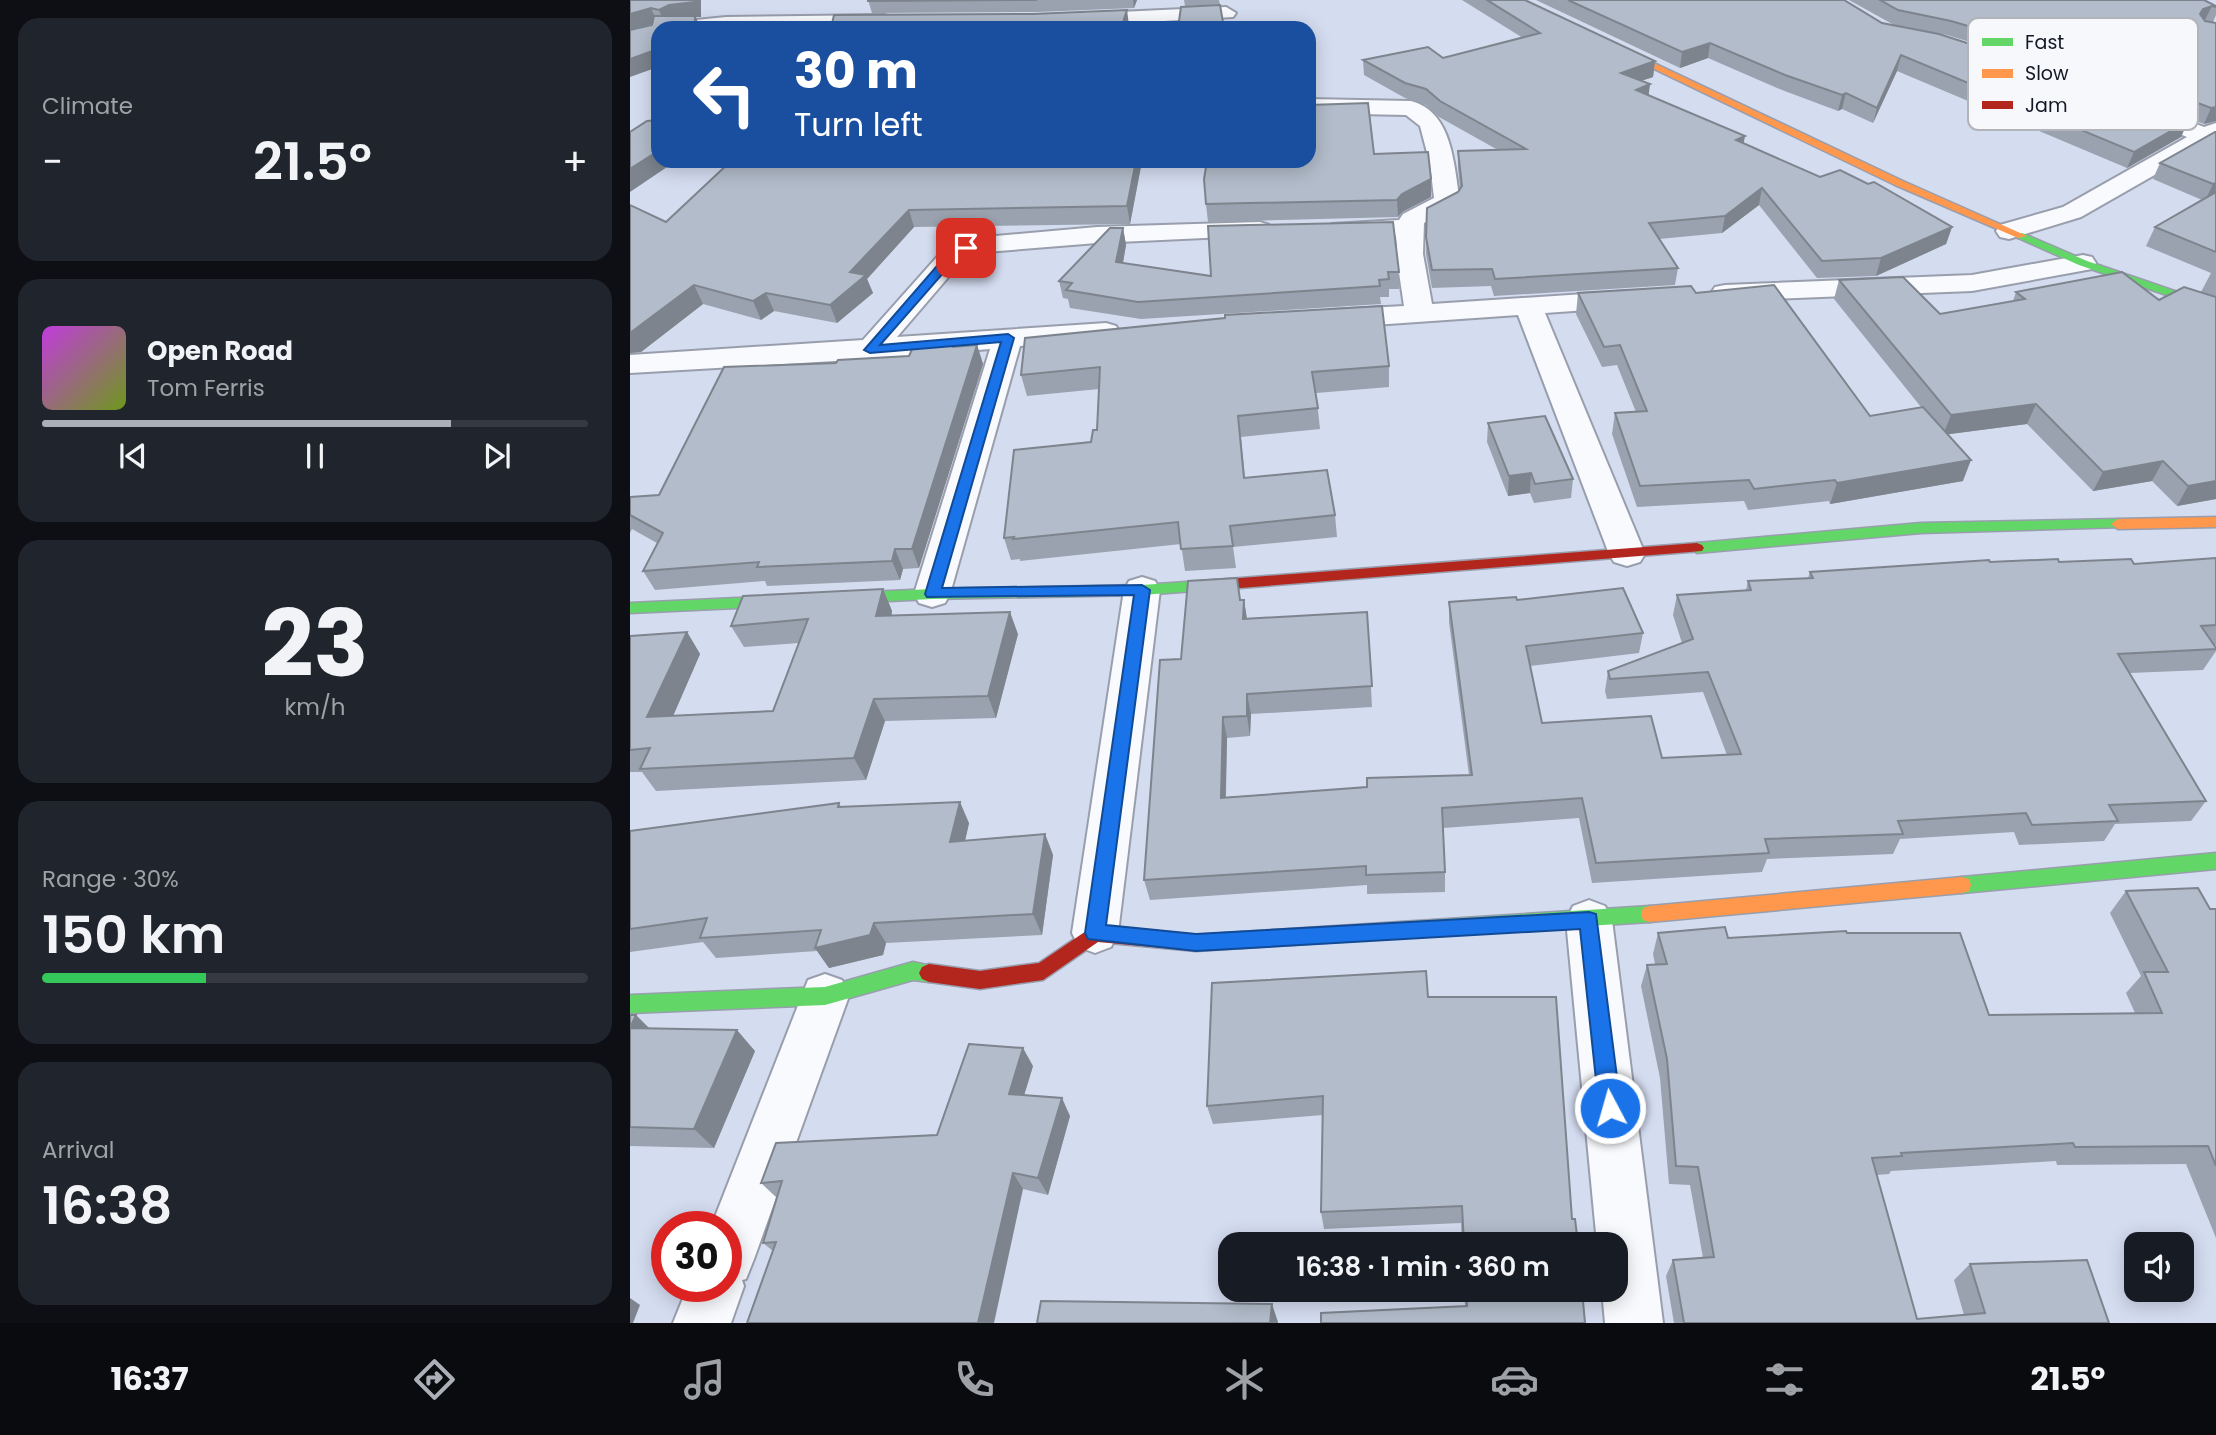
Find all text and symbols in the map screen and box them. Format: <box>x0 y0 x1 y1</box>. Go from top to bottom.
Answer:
legend <box>1968 18 2198 130</box>
text: Fast <box>2025 29 2064 56</box>
text: 30 m <box>794 37 918 105</box>
icon: left <box>679 49 770 140</box>
text: Slow <box>2025 60 2069 87</box>
text: Climate <box>42 90 133 122</box>
text: Jam <box>2025 92 2067 119</box>
text: Turn left <box>794 102 923 147</box>
text: 21.5° <box>253 125 372 198</box>
text: − <box>42 135 63 188</box>
text: + <box>562 135 588 188</box>
pin <box>936 218 996 278</box>
icon: arrive <box>947 229 985 267</box>
text: Open Road <box>147 333 293 369</box>
text: Tom Ferris <box>147 372 265 404</box>
icon: previous <box>114 437 152 475</box>
icon: pause <box>296 437 334 475</box>
icon: next <box>478 437 516 475</box>
text: 23 <box>261 580 369 708</box>
text: km/h <box>284 691 346 723</box>
text: Range · 30% <box>42 863 179 895</box>
text: 150 km <box>42 898 225 971</box>
position arrow <box>1573 1071 1647 1145</box>
text: Arrival <box>42 1134 114 1166</box>
text: 16:38 <box>42 1169 172 1242</box>
speed limit sign: 30 <box>651 1211 742 1302</box>
map controls <box>2124 1232 2194 1302</box>
button: sound <box>2124 1232 2194 1302</box>
text: 16:38 · 1 min · 360 m <box>1296 1249 1550 1285</box>
icon: directions <box>410 1355 459 1404</box>
icon: music <box>680 1355 729 1404</box>
icon: phone <box>950 1355 999 1404</box>
icon: climate <box>1220 1355 1269 1404</box>
icon: car <box>1490 1355 1539 1404</box>
icon: filters <box>1760 1355 1809 1404</box>
text: 16:37 <box>111 1356 189 1401</box>
text: 21.5° <box>2030 1356 2105 1401</box>

